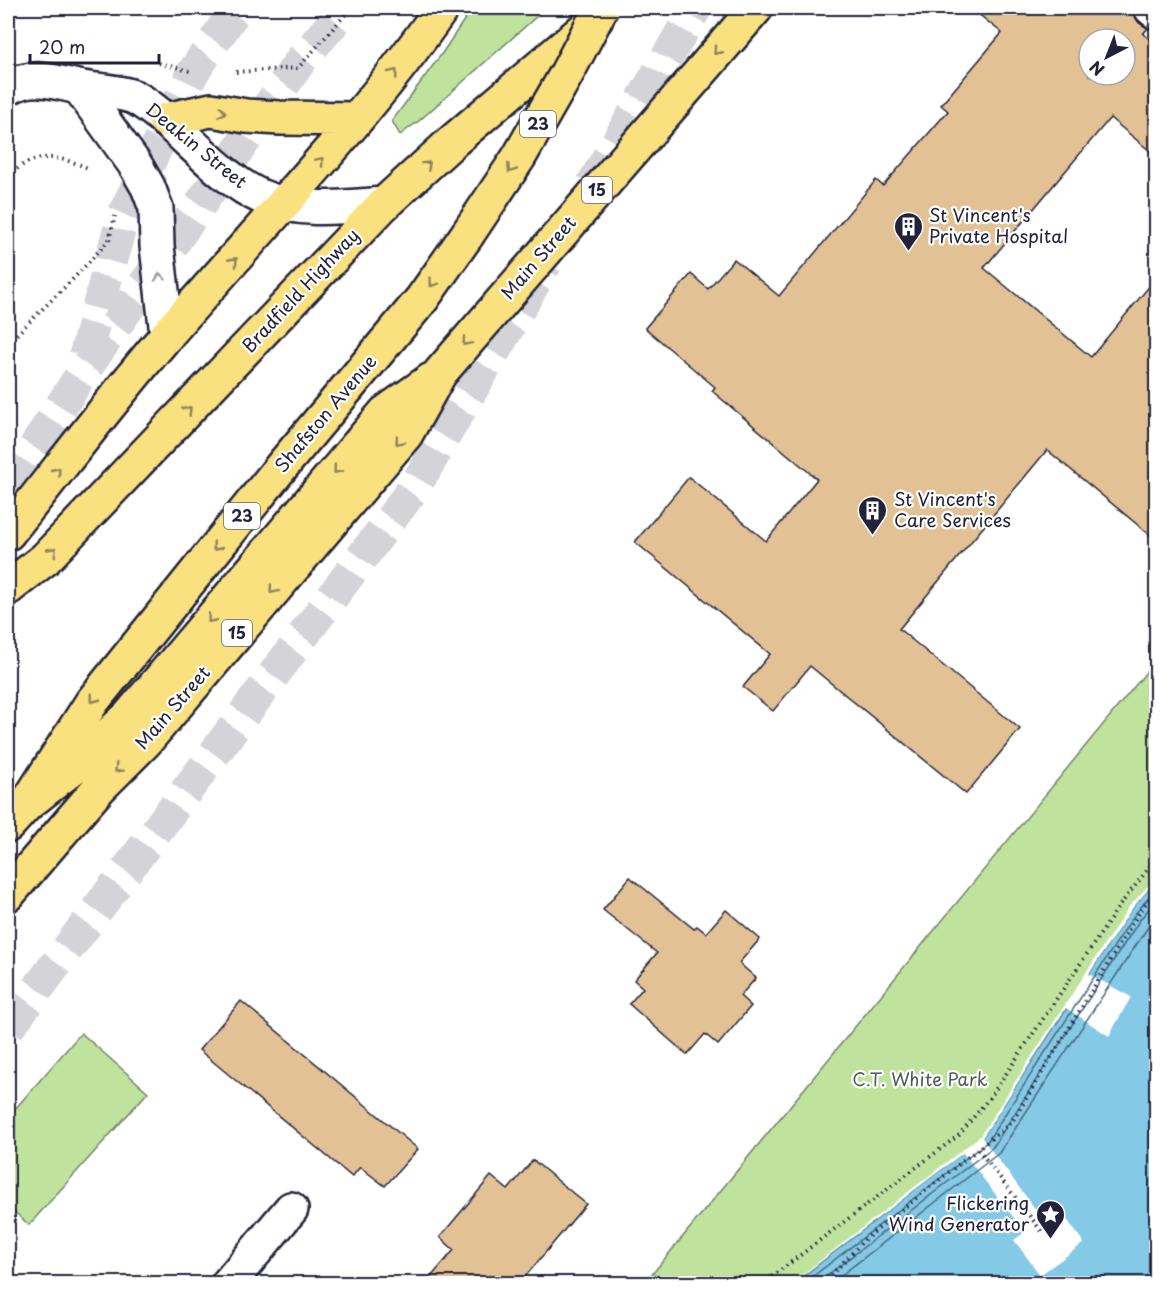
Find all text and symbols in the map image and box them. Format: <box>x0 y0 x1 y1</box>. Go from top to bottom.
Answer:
scale bar <box>30 27 159 65</box>
north arrow <box>1077 27 1137 87</box>
text: 20 m <box>39 33 85 60</box>
one-way arrow <box>713 44 724 55</box>
text: N <box>1084 56 1109 82</box>
one-way arrow <box>387 69 398 80</box>
street label: Deakin Street <box>141 96 253 194</box>
one-way arrow <box>217 105 227 118</box>
road number: 23 <box>520 111 556 137</box>
one-way arrow <box>313 157 324 168</box>
one-way arrow <box>421 161 431 172</box>
one-way arrow <box>507 162 518 173</box>
road number: 15 <box>582 177 612 203</box>
place label: St Vincent's Private Hospital <box>929 201 1068 249</box>
street label: Main Street <box>494 209 582 305</box>
building icon: St Vincent's Private Hospital <box>892 210 924 252</box>
street label: Bradfield Highway <box>235 222 365 358</box>
one-way arrow <box>227 257 238 267</box>
one-way arrow <box>154 273 167 282</box>
one-way arrow <box>429 276 440 287</box>
one-way arrow <box>463 335 474 346</box>
street label: Shafston Avenue <box>267 348 382 478</box>
one-way arrow <box>180 407 191 418</box>
one-way arrow <box>396 435 407 446</box>
one-way arrow <box>333 463 344 474</box>
one-way arrow <box>50 467 61 478</box>
place label: St Vincent's Care Services <box>894 485 1011 533</box>
building icon: St Vincent's Care Services <box>857 494 889 536</box>
road number: 23 <box>224 503 260 529</box>
one-way arrow <box>212 540 223 551</box>
one-way arrow <box>45 547 56 558</box>
one-way arrow <box>270 583 281 594</box>
one-way arrow <box>207 612 218 623</box>
road number: 15 <box>222 620 252 646</box>
street label: Main Street <box>128 659 216 755</box>
one-way arrow <box>91 693 102 704</box>
one-way arrow <box>114 763 125 773</box>
park label: C.T. White Park <box>852 1065 988 1092</box>
place label: Flickering Wind Generator <box>889 1189 1030 1237</box>
place icon: Flickering Wind Generator <box>1034 1198 1066 1240</box>

